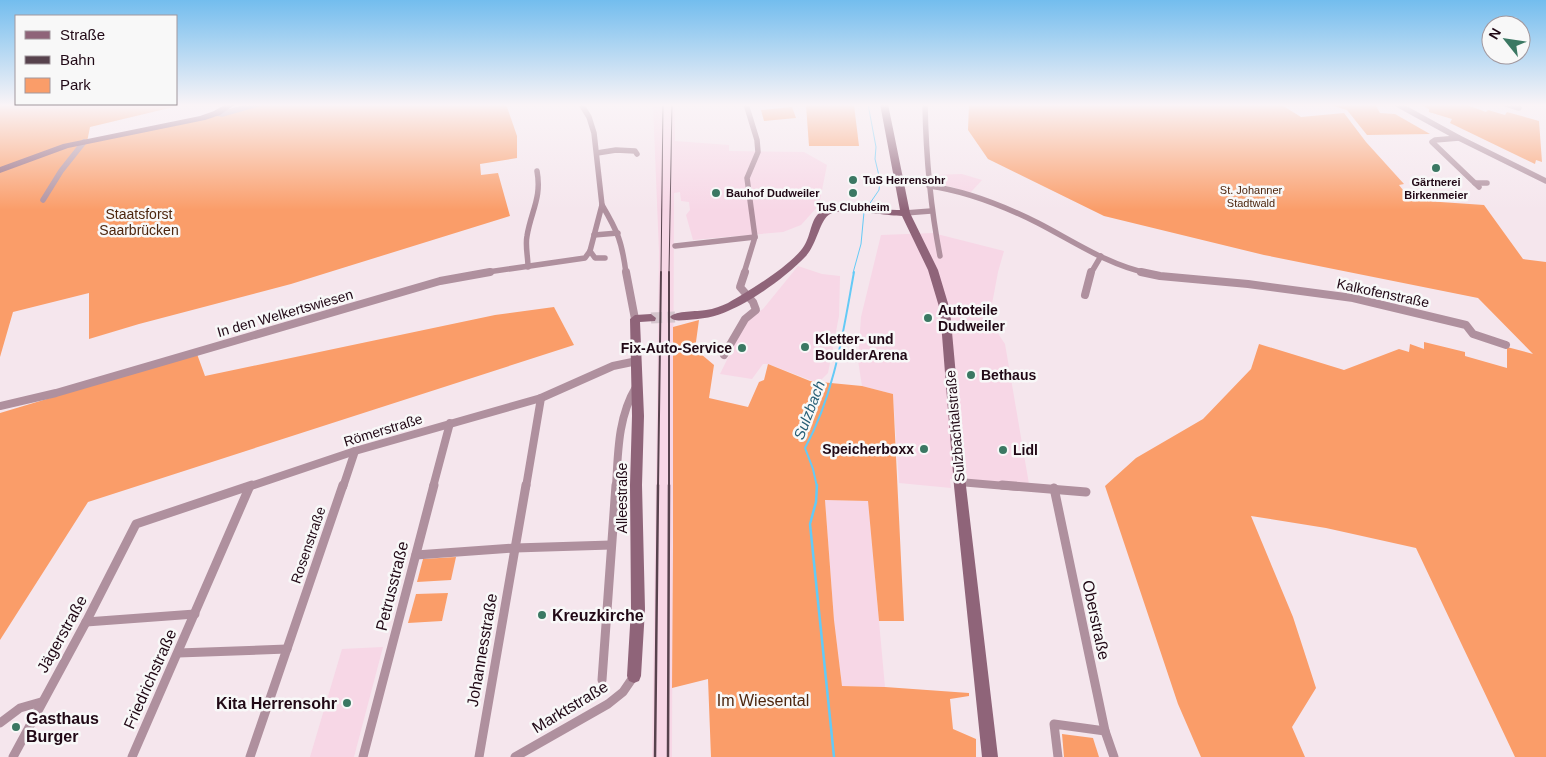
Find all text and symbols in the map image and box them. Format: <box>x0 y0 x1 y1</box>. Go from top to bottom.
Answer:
legend <box>15 15 178 105</box>
north arrow <box>1481 15 1531 65</box>
text: N <box>1485 25 1504 42</box>
text: Straße <box>60 26 105 43</box>
text: Bahn <box>60 51 95 68</box>
text: Park <box>60 76 91 93</box>
marker: Gärtnerei Birkenmeier <box>1430 162 1442 174</box>
marker: TuS Herrensohr <box>847 174 859 186</box>
place label: TuS Herrensohr <box>863 174 946 186</box>
place label: Gärtnerei Birkenmeier <box>1404 176 1469 201</box>
park label: St. Johanner Stadtwald <box>1220 184 1283 209</box>
marker: Bauhof Dudweiler <box>710 187 722 199</box>
place label: Bauhof Dudweiler <box>726 187 820 199</box>
marker: TuS Clubheim <box>847 187 859 199</box>
place label: TuS Clubheim <box>816 201 890 213</box>
park label: Staatsforst Saarbrücken <box>99 206 179 238</box>
street label: Kalkofenstraße <box>1335 275 1431 311</box>
street label: In den Welkertswiesen <box>215 286 355 340</box>
place label: Autoteile Dudweiler <box>938 302 1005 334</box>
marker: Autoteile Dudweiler <box>922 312 934 324</box>
place label: Kletter- und BoulderArena <box>815 331 908 363</box>
place label: Fix-Auto-Service <box>621 340 732 356</box>
marker: Kletter- und BoulderArena <box>799 341 811 353</box>
marker: Fix-Auto-Service <box>736 342 748 354</box>
place label: Bethaus <box>981 367 1036 383</box>
street label: Sulzbachtalstraße <box>942 369 968 483</box>
marker: Bethaus <box>965 369 977 381</box>
water label: Sulzbach <box>790 378 828 442</box>
street label: Römerstraße <box>342 410 425 450</box>
place label: Speicherboxx <box>822 441 914 457</box>
place label: Lidl <box>1013 442 1038 458</box>
marker: Speicherboxx <box>918 443 930 455</box>
marker: Lidl <box>997 444 1009 456</box>
street label: Alleestraße <box>614 462 630 533</box>
street label: Rosenstraße <box>287 504 329 585</box>
street label: Petrusstraße <box>373 539 411 632</box>
street label: Oberstraße <box>1079 579 1113 661</box>
street label: Jägerstraße <box>34 592 90 675</box>
street label: Johannesstraße <box>464 592 500 708</box>
place label: Kreuzkirche <box>552 607 644 624</box>
marker: Kreuzkirche <box>536 609 548 621</box>
street label: Friedrichstraße <box>120 626 180 732</box>
street label: Marktstraße <box>529 678 611 736</box>
park label: Im Wiesental <box>717 692 809 709</box>
place label: Kita Herrensohr <box>216 695 337 712</box>
marker: Kita Herrensohr <box>341 697 353 709</box>
place label: Gasthaus Burger <box>26 710 99 745</box>
marker: Gasthaus Burger <box>10 721 22 733</box>

